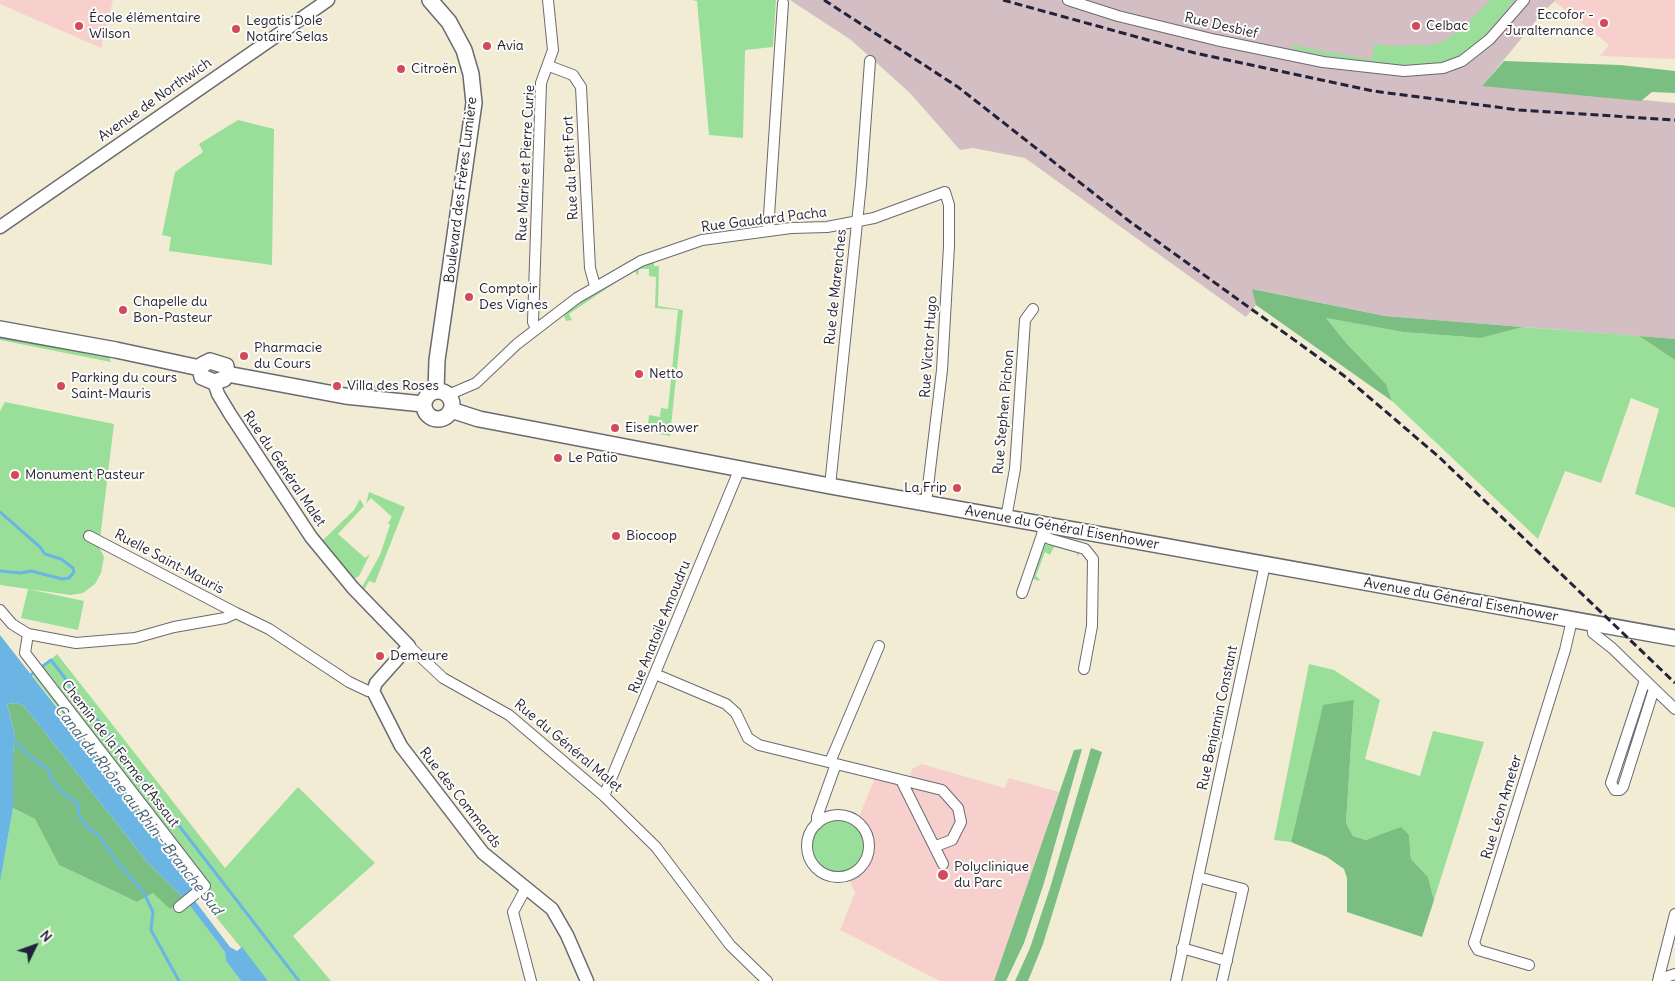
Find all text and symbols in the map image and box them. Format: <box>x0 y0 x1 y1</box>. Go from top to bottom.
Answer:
place label: Eccofor - Juralternance <box>1506 7 1594 40</box>
street label: Rue Desbief <box>1183 9 1259 43</box>
place label: École élémentaire Wilson <box>89 10 201 42</box>
place label: Legatis Dole Notaire Selas <box>246 13 328 46</box>
marker: Eccofor - Juralternance <box>1598 17 1610 29</box>
place label: Celbac <box>1426 18 1468 34</box>
marker: École élémentaire Wilson <box>73 20 85 32</box>
marker: Celbac <box>1410 20 1422 32</box>
marker: Legatis Dole Notaire Selas <box>230 23 242 35</box>
place label: Avia <box>497 38 524 54</box>
marker: Avia <box>481 40 493 52</box>
street label: Avenue de Northwich <box>95 55 215 145</box>
place label: Citroën <box>411 61 457 77</box>
marker: Citroën <box>395 63 407 75</box>
street label: Rue Marie et Pierre Curie <box>514 84 538 242</box>
street label: Boulevard des Frères Lumière <box>441 96 481 284</box>
street label: Rue du Petit Fort <box>560 115 582 221</box>
street label: Rue Gaudard Pacha <box>700 204 828 236</box>
street label: Rue de Marenches <box>822 228 850 346</box>
place label: Comptoir Des Vignes <box>479 281 548 314</box>
marker: Comptoir Des Vignes <box>463 291 475 303</box>
place label: Chapelle du Bon-Pasteur <box>133 294 212 326</box>
street label: Rue Victor Hugo <box>917 295 941 399</box>
marker: Chapelle du Bon-Pasteur <box>117 304 129 316</box>
place label: Pharmacie du Cours <box>254 340 322 372</box>
street label: Rue Stephen Pichon <box>990 349 1018 475</box>
marker: Pharmacie du Cours <box>238 350 250 362</box>
place label: Netto <box>649 366 683 382</box>
marker: Netto <box>633 368 645 380</box>
place label: Parking du cours Saint-Mauris <box>71 370 177 402</box>
place label: Villa des Roses <box>347 378 439 394</box>
marker: Parking du cours Saint-Mauris <box>55 380 67 392</box>
marker: Villa des Roses <box>331 380 343 392</box>
street label: Rue du Général Malet <box>239 408 329 530</box>
place label: Eisenhower <box>625 420 699 436</box>
marker: Eisenhower <box>609 422 621 434</box>
place label: Le Patio <box>568 450 618 466</box>
marker: Le Patio <box>552 452 564 464</box>
place label: Monument Pasteur <box>25 467 145 483</box>
marker: Monument Pasteur <box>9 469 21 481</box>
place label: La Frip <box>904 480 947 496</box>
marker: La Frip <box>951 482 963 494</box>
street label: Avenue du Général Eisenhower <box>964 503 1160 553</box>
street label: Ruelle Saint-Mauris <box>111 526 227 598</box>
place label: Biocoop <box>626 528 677 544</box>
marker: Biocoop <box>610 530 622 542</box>
street label: Rue Anatoile Amoudru <box>626 558 694 696</box>
street label: Avenue du Général Eisenhower <box>1363 575 1559 625</box>
street label: Rue Benjamin Constant <box>1194 644 1242 792</box>
place label: Demeure <box>390 648 448 664</box>
marker: Demeure <box>374 650 386 662</box>
street label: Chemin de la Ferme d'Assaut <box>57 677 183 831</box>
street label: Rue du Général Malet <box>511 696 625 796</box>
water label: Canal du Rhône au Rhin - Branche Sud <box>50 701 226 919</box>
street label: Rue des Commards <box>416 744 504 852</box>
street label: Rue Léon Ameter <box>1478 753 1526 861</box>
place label: Polyclinique du Parc <box>954 859 1029 892</box>
marker: Polyclinique du Parc <box>936 868 950 882</box>
north arrow <box>10 921 60 971</box>
text: N <box>36 926 56 946</box>

